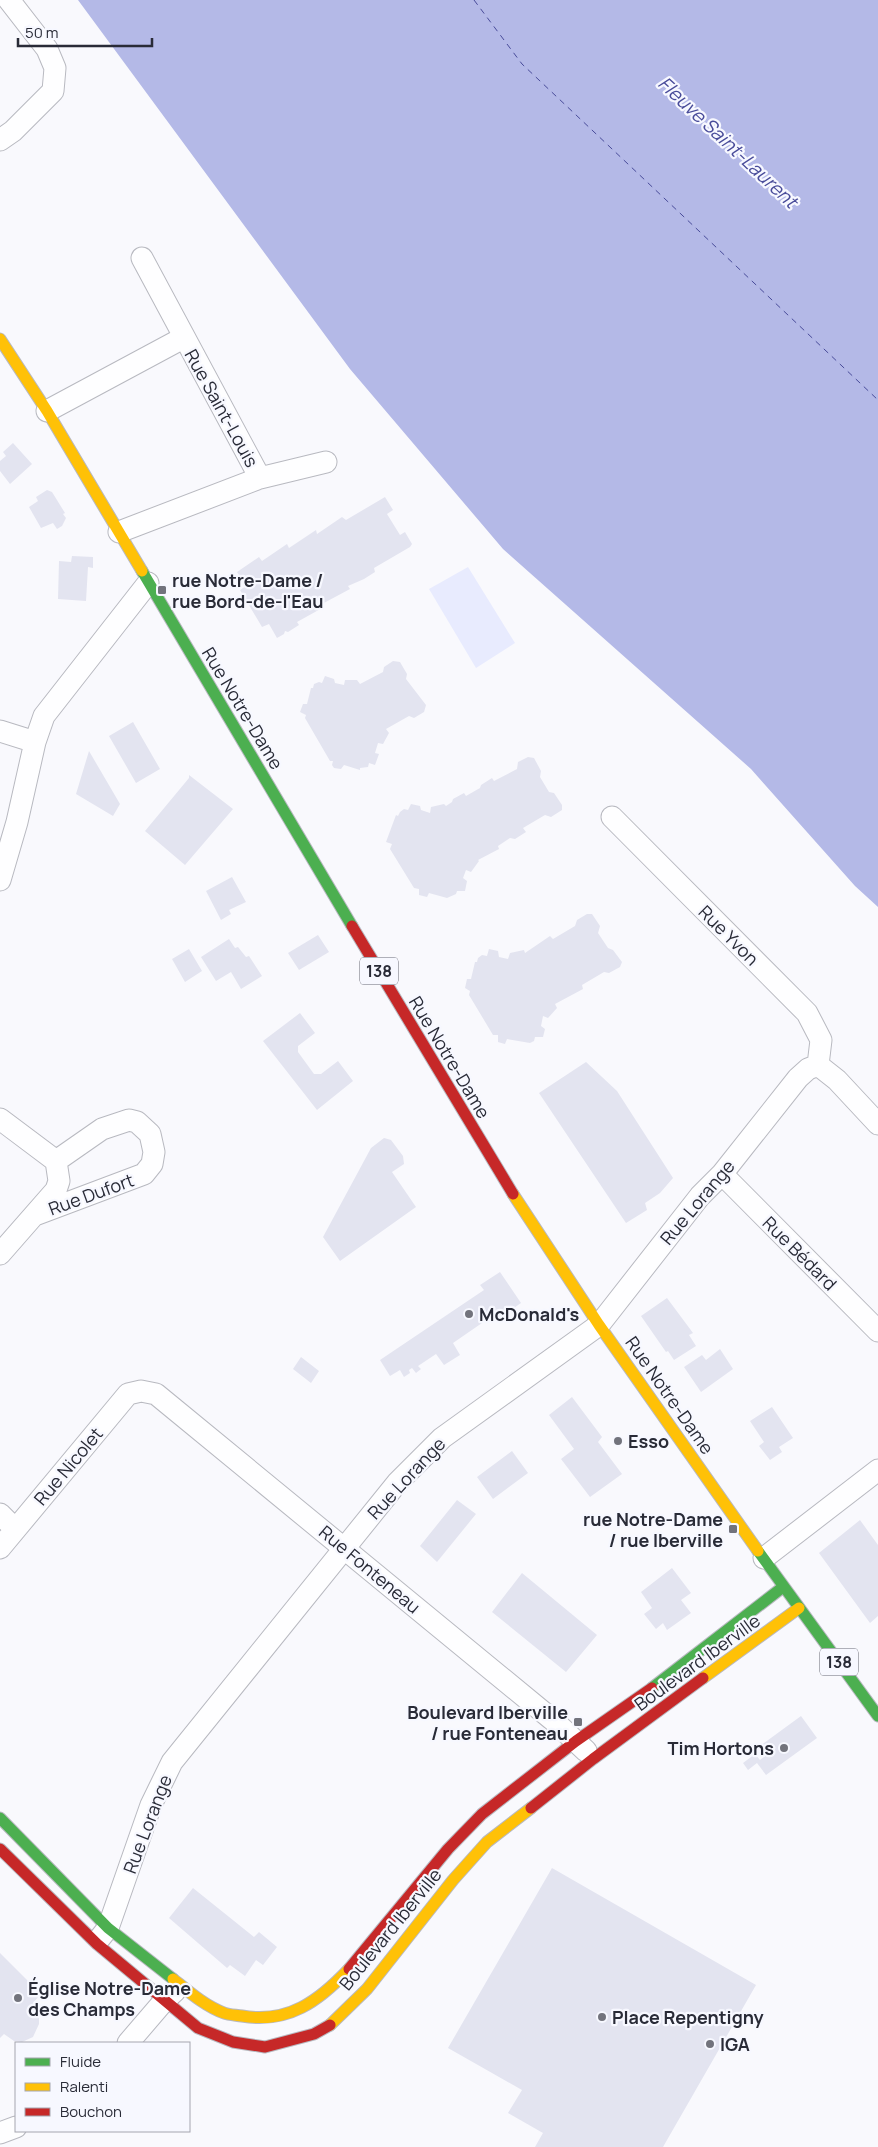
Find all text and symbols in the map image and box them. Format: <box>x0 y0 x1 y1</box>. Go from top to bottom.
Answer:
scale bar <box>18 15 151 47</box>
text: 50 m <box>25 22 59 43</box>
water label: Fleuve Saint-Laurent <box>653 70 805 215</box>
street label: Rue Saint-Louis <box>180 345 264 471</box>
place label: rue Notre-Dame / rue Bord-de-l'Eau <box>172 568 323 613</box>
marker: rue Notre-Dame / rue Bord-de-l'Eau <box>156 584 168 596</box>
street label: Rue Notre-Dame <box>197 642 289 774</box>
street label: Rue Yvon <box>694 900 764 970</box>
road number: 138 <box>360 958 398 984</box>
street label: Rue Notre-Dame <box>404 991 496 1123</box>
street label: Rue Lorange <box>654 1154 740 1250</box>
street label: Rue Dufort <box>45 1167 137 1221</box>
street label: Rue Bédard <box>758 1211 842 1295</box>
place label: McDonald's <box>479 1302 580 1326</box>
marker: McDonald's <box>463 1308 475 1320</box>
street label: Rue Notre-Dame <box>620 1331 720 1459</box>
street label: Rue Nicolet <box>28 1422 108 1510</box>
place label: Esso <box>628 1429 669 1453</box>
street label: Rue Lorange <box>362 1432 450 1524</box>
marker: Esso <box>612 1435 624 1447</box>
place label: rue Notre-Dame / rue Iberville <box>583 1507 723 1552</box>
street label: Rue Fonteneau <box>314 1520 426 1618</box>
marker: rue Notre-Dame / rue Iberville <box>727 1523 739 1535</box>
street label: Boulevard Iberville <box>629 1608 765 1716</box>
road number: 138 <box>820 1648 858 1675</box>
place label: Boulevard Iberville / rue Fonteneau <box>407 1700 568 1745</box>
marker: Boulevard Iberville / rue Fonteneau <box>572 1716 584 1728</box>
place label: Tim Hortons <box>668 1736 774 1760</box>
marker: Tim Hortons <box>778 1742 790 1754</box>
street label: Rue Lorange <box>117 1771 177 1877</box>
street label: Boulevard Iberville <box>333 1863 447 1995</box>
place label: Église Notre-Dame des Champs <box>28 1976 191 2021</box>
marker: Église Notre-Dame des Champs <box>12 1992 24 2004</box>
place label: Place Repentigny <box>612 2005 764 2029</box>
marker: Place Repentigny <box>596 2011 608 2023</box>
place label: IGA <box>720 2032 750 2056</box>
marker: IGA <box>704 2038 716 2050</box>
legend <box>15 2042 190 2132</box>
text: Fluide <box>60 2051 101 2072</box>
text: Ralenti <box>60 2076 108 2097</box>
text: Bouchon <box>60 2101 122 2122</box>

